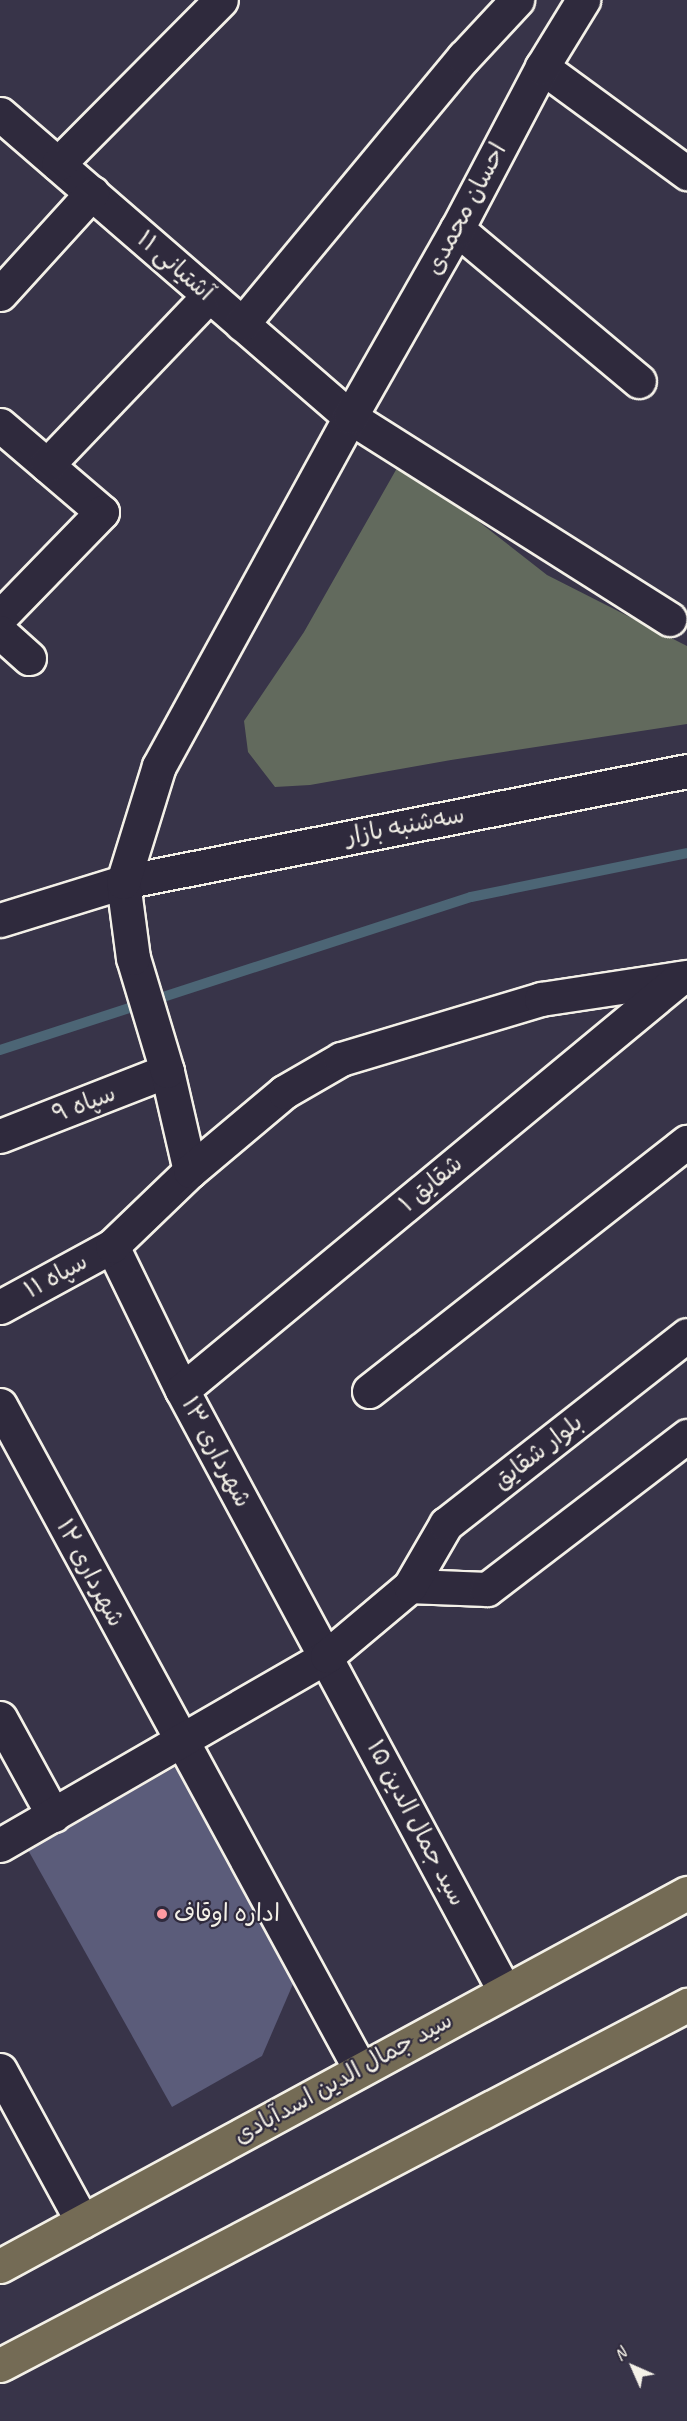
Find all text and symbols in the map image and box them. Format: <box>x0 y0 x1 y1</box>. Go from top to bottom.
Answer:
street label: احسان محمدی <box>419 138 513 280</box>
street label: آشتیانی ۱۱ <box>131 225 219 307</box>
street label: سه‌شنبه بازار <box>343 800 467 852</box>
street label: سپاه ۹ <box>48 1079 120 1129</box>
street label: شقایق ۱ <box>394 1149 468 1219</box>
street label: سپاه ۱۱ <box>19 1247 93 1305</box>
street label: شهرداری ۱۳ <box>175 1392 257 1512</box>
street label: بلوار شقایق <box>488 1408 588 1496</box>
street label: شهرداری ۱۲ <box>50 1514 130 1632</box>
street label: سید جمال الدین ۱۵ <box>360 1735 472 1911</box>
place label: اداره اوقاف <box>174 1900 280 1928</box>
marker: اداره اوقاف <box>155 1907 169 1921</box>
street label: سید جمال الدین اسدآبادی <box>229 2006 457 2150</box>
north arrow <box>603 2337 663 2397</box>
text: N <box>610 2344 631 2365</box>

